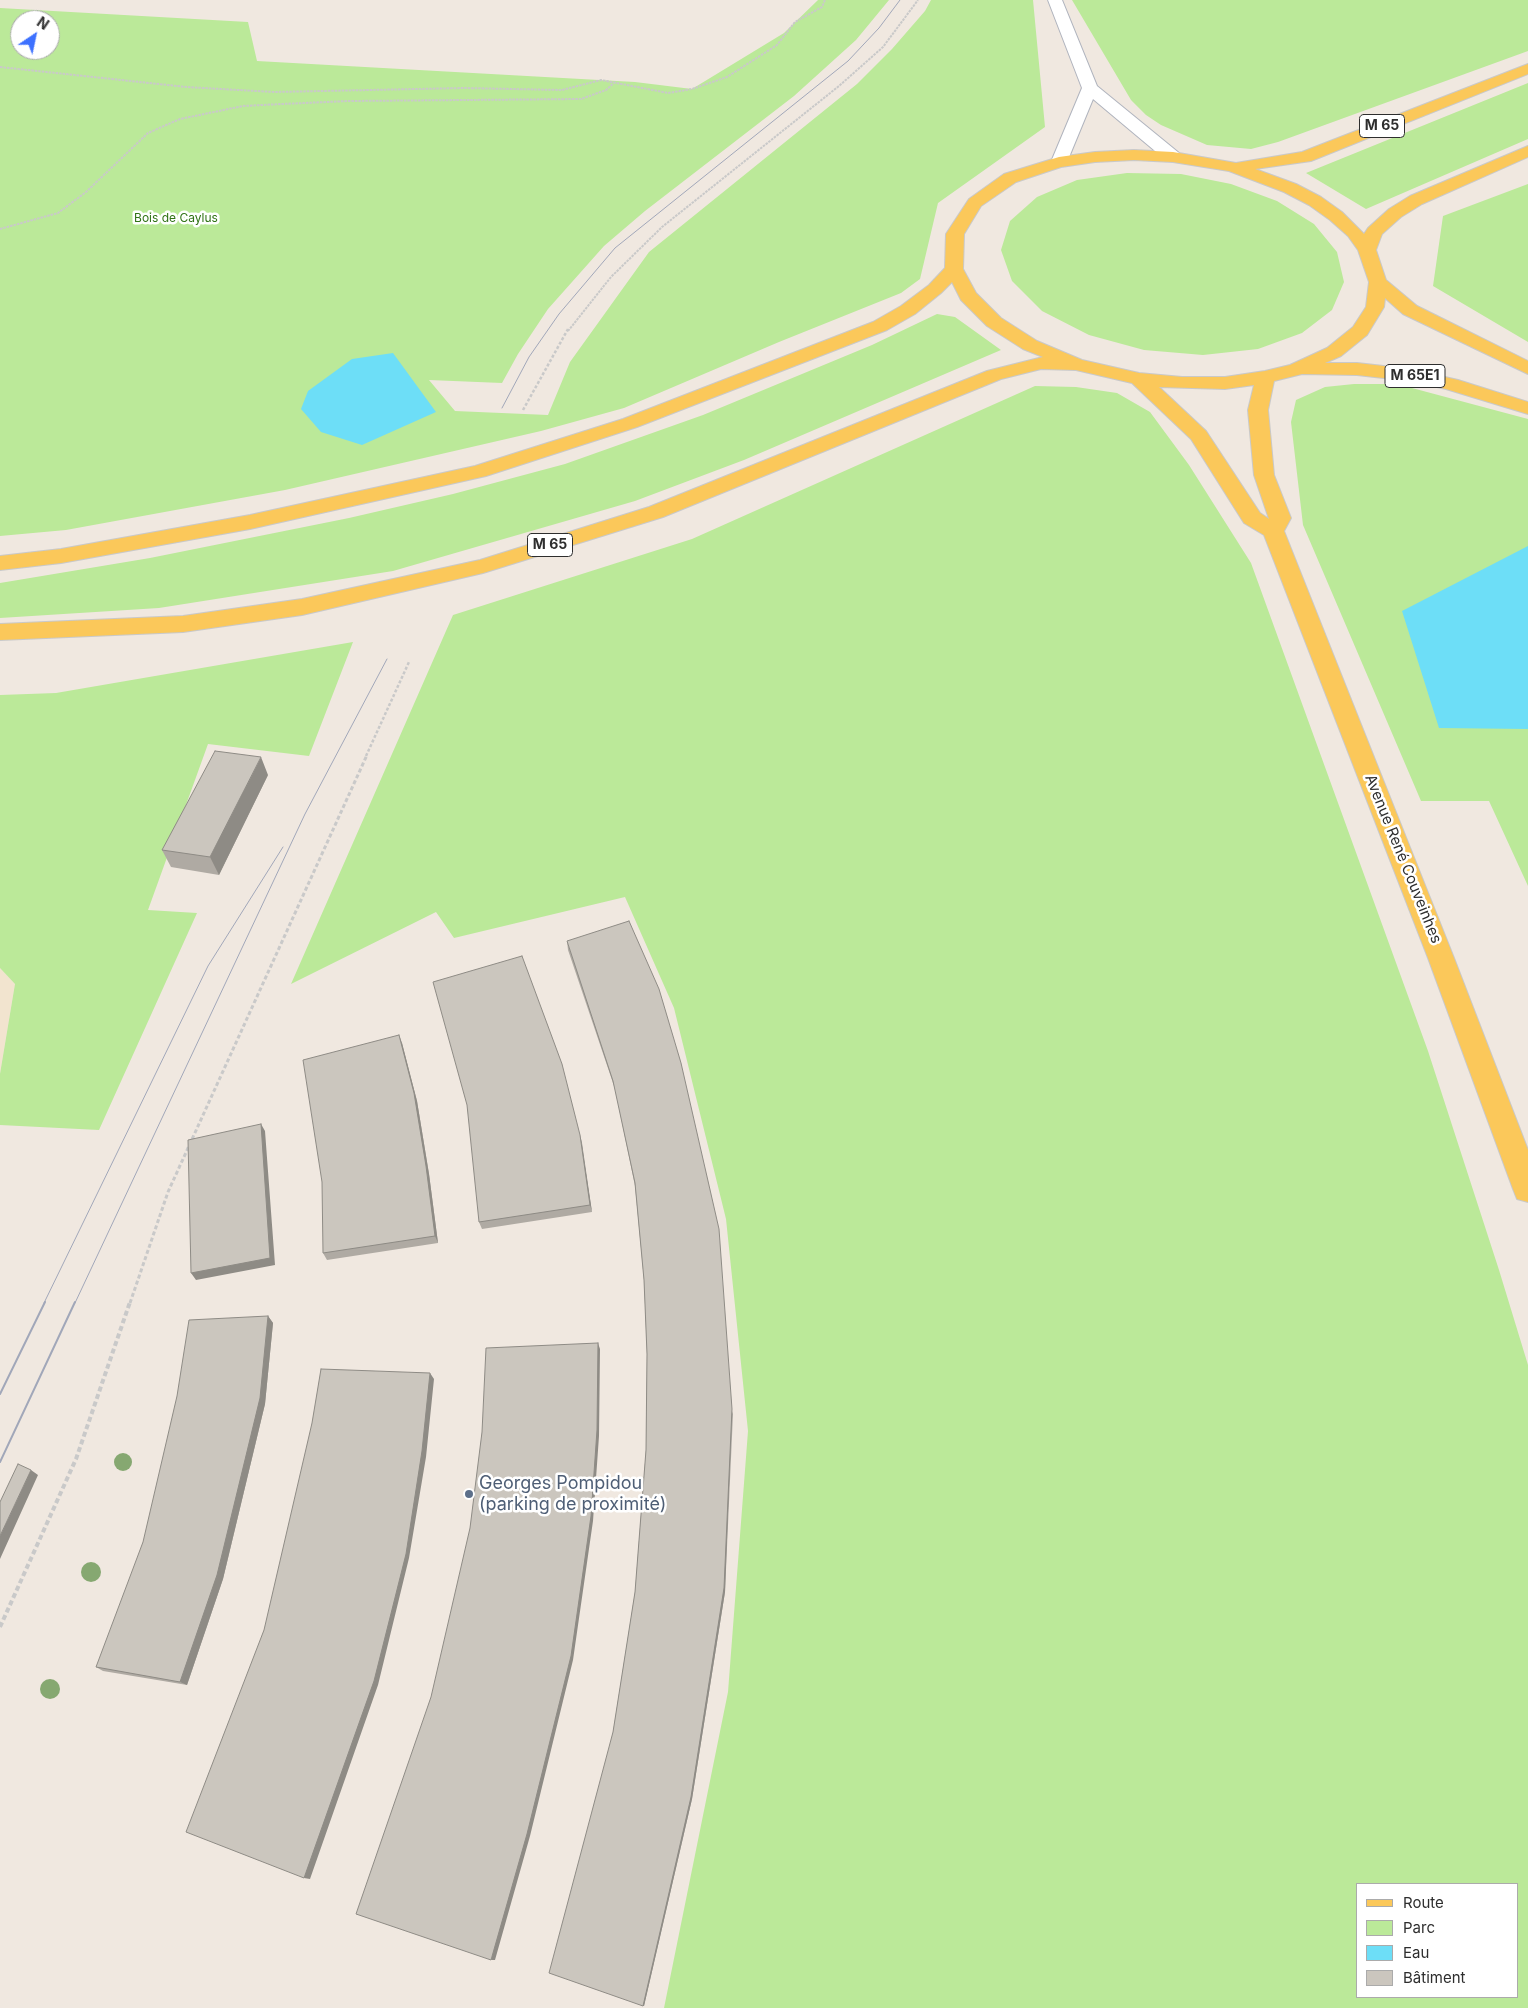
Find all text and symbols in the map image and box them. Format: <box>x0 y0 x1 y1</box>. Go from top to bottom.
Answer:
north arrow <box>10 10 60 60</box>
text: N <box>34 13 52 33</box>
road number: M 65 <box>1360 114 1404 138</box>
park label: Bois de Caylus <box>134 211 218 225</box>
road number: M 65E1 <box>1385 364 1445 388</box>
road number: M 65 <box>528 534 572 556</box>
street label: Avenue René Couveinhes <box>1361 772 1445 946</box>
place label: Georges Pompidou (parking de proximité) <box>479 1473 666 1516</box>
marker: Georges Pompidou (parking de proximité) <box>463 1488 475 1500</box>
legend <box>1356 1883 1518 1998</box>
text: Route <box>1403 1893 1444 1912</box>
text: Parc <box>1403 1918 1435 1937</box>
text: Eau <box>1403 1943 1429 1962</box>
text: Bâtiment <box>1403 1968 1465 1987</box>

